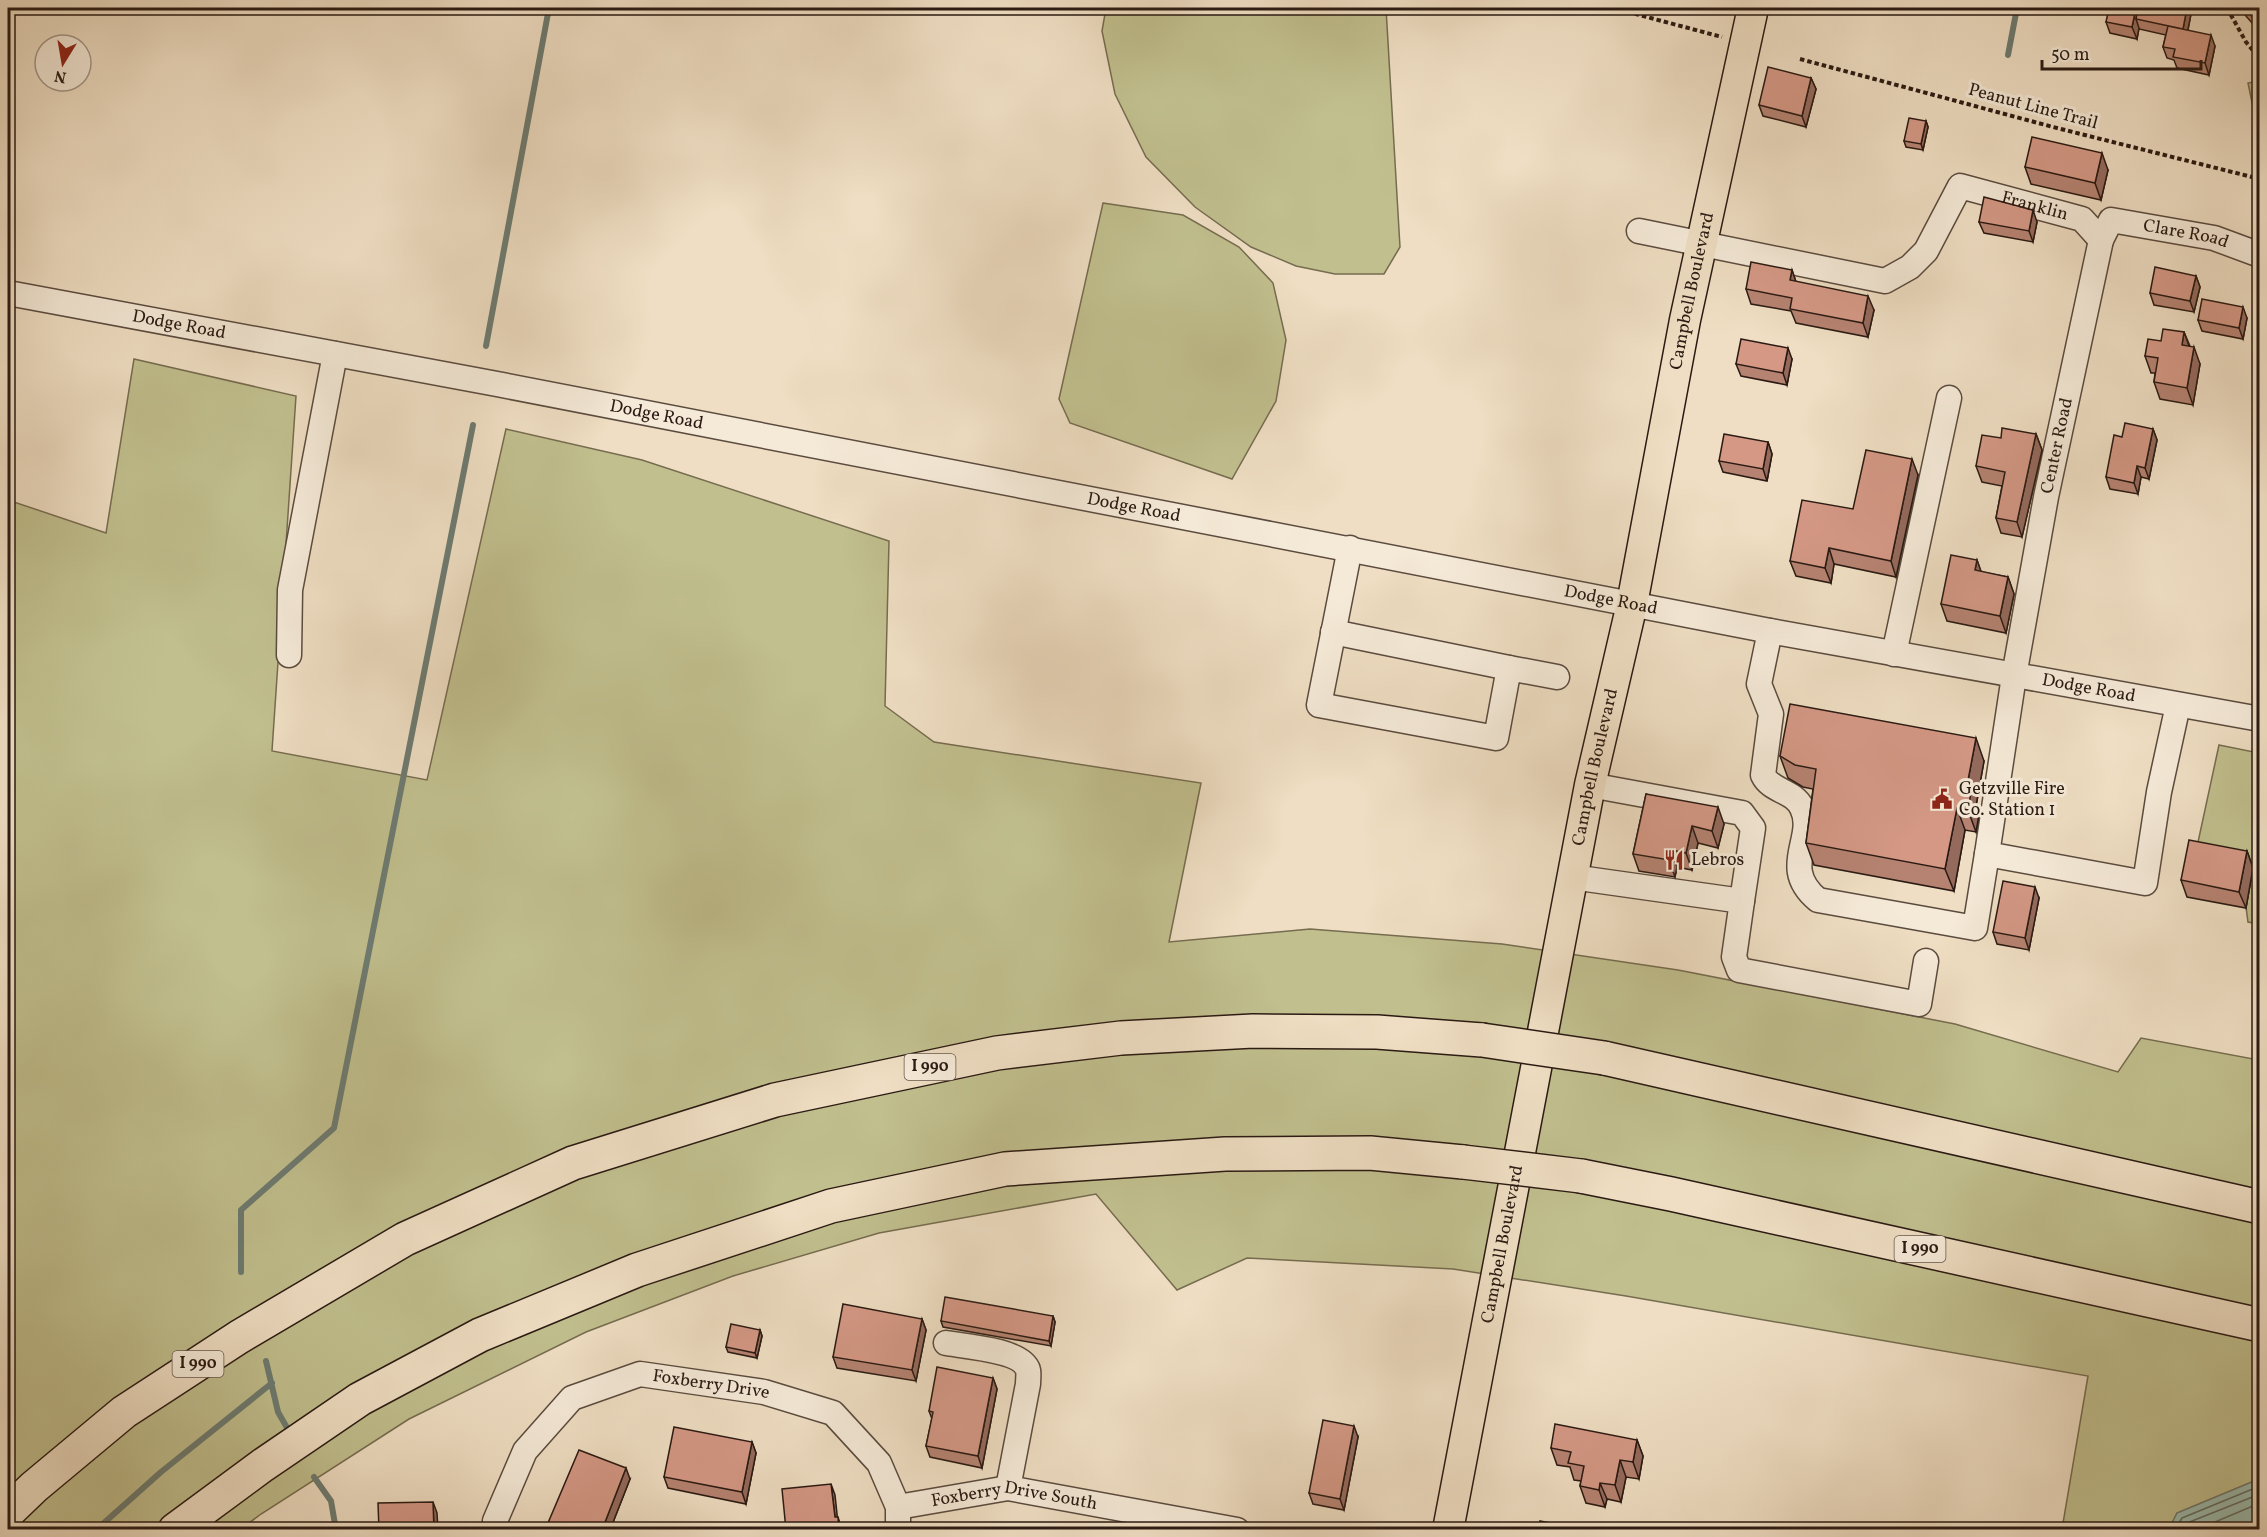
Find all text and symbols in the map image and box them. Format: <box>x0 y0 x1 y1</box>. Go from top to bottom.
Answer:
north arrow <box>33 33 93 93</box>
scale bar <box>2042 33 2201 71</box>
text: 50 m <box>2051 43 2090 68</box>
text: N <box>52 64 68 88</box>
street label: Peanut Line Trail <box>1965 78 2101 136</box>
street label: Franklin <box>1998 185 2071 227</box>
street label: Campbell Boulevard <box>1663 210 1721 372</box>
street label: Clare Road <box>2141 213 2232 255</box>
street label: Dodge Road <box>130 304 228 346</box>
street label: Dodge Road <box>608 394 706 436</box>
street label: Center Road <box>2035 395 2079 496</box>
street label: Dodge Road <box>1085 486 1183 529</box>
street label: Dodge Road <box>1562 579 1660 621</box>
street label: Dodge Road <box>2040 668 2138 709</box>
street label: Campbell Boulevard <box>1566 686 1625 848</box>
place label: Getzville Fire Co. Station 1 <box>1959 777 2065 823</box>
public building icon: Getzville Fire Co. Station 1 <box>1930 787 1954 811</box>
restaurant icon: Lebros <box>1662 848 1686 872</box>
place label: Lebros <box>1691 848 1744 873</box>
road number: I 990 <box>904 1054 956 1080</box>
street label: Campbell Boulevard <box>1475 1163 1530 1325</box>
road number: I 990 <box>1894 1236 1946 1262</box>
road number: I 990 <box>172 1351 224 1377</box>
street label: Foxberry Drive <box>651 1363 773 1406</box>
street label: Foxberry Drive South <box>929 1475 1100 1517</box>

